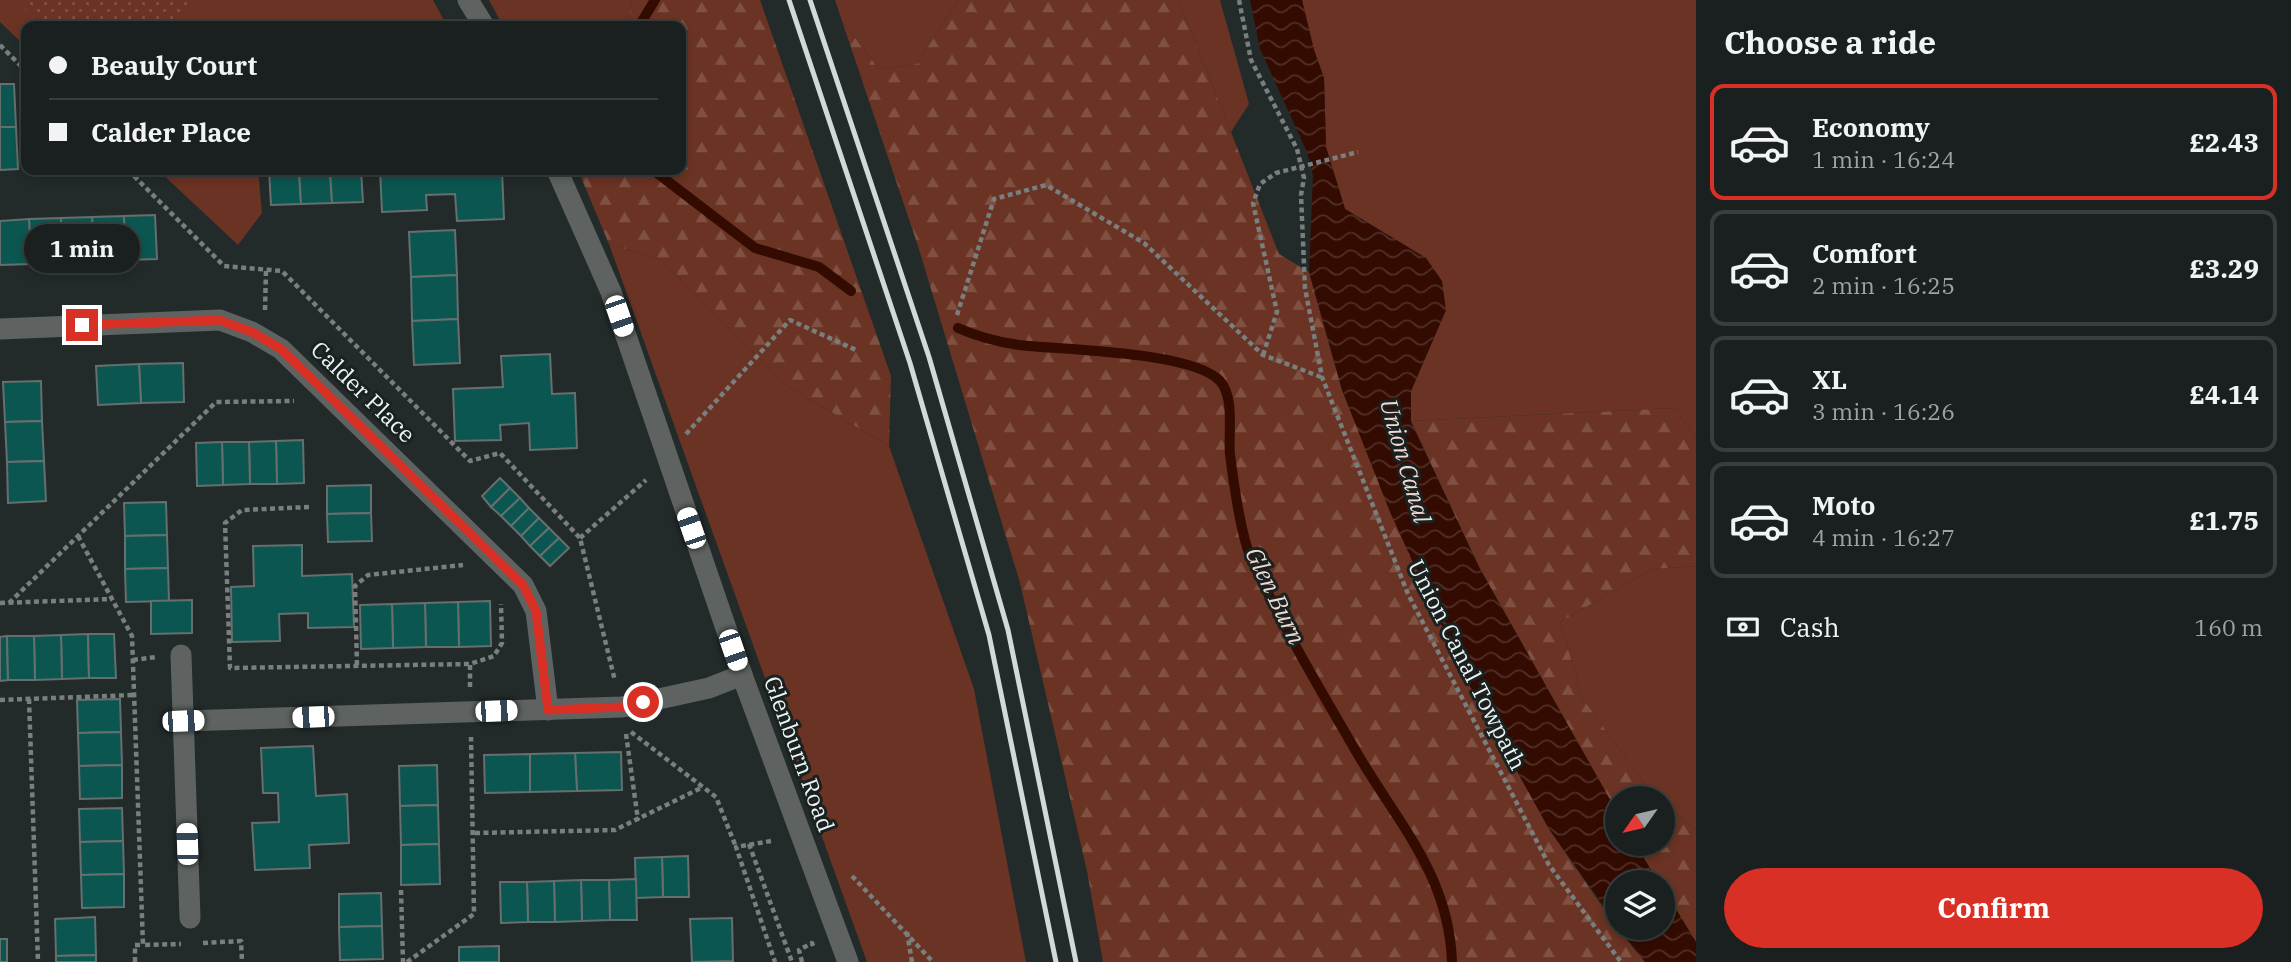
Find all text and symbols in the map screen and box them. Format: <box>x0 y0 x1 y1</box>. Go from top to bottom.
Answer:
text: Choose a ride <box>1724 21 1936 63</box>
text: Beauly Court <box>91 48 257 82</box>
text: Economy <box>1812 110 1930 144</box>
icon: car <box>1728 111 1791 174</box>
text: Calder Place <box>91 115 251 149</box>
text: £2.43 <box>2189 125 2259 159</box>
text: 1 min · 16:24 <box>1812 144 1955 174</box>
callout: 1 min <box>24 224 140 272</box>
text: 1 min <box>50 233 114 263</box>
text: Comfort <box>1812 236 1917 270</box>
icon: car <box>1728 237 1791 300</box>
text: £3.29 <box>2189 251 2259 285</box>
text: 2 min · 16:25 <box>1812 270 1955 300</box>
car <box>603 293 636 339</box>
route end <box>66 309 98 341</box>
street label: Calder Place <box>305 334 422 449</box>
text: XL <box>1812 362 1847 396</box>
icon: car <box>1728 363 1791 426</box>
text: £4.14 <box>2189 377 2259 411</box>
water label: Union Canal <box>1373 395 1439 528</box>
text: 3 min · 16:26 <box>1812 396 1955 426</box>
text: Moto <box>1812 488 1875 522</box>
icon: car <box>1728 489 1791 552</box>
text: £1.75 <box>2189 503 2259 537</box>
car <box>675 505 708 551</box>
text: 4 min · 16:27 <box>1812 522 1955 552</box>
water label: Glen Burn <box>1239 541 1313 650</box>
street label: Union Canal Towpath <box>1402 554 1534 775</box>
icon: cash <box>1724 608 1762 646</box>
text: Cash <box>1780 610 1840 644</box>
text: 160 m <box>2194 612 2263 642</box>
car <box>717 627 750 673</box>
street label: Glenburn Road <box>758 672 842 836</box>
route start <box>627 686 659 718</box>
car <box>475 700 518 722</box>
car <box>292 706 335 728</box>
car <box>162 710 205 732</box>
north arrow <box>1605 786 1675 856</box>
map controls <box>1605 786 1675 940</box>
car <box>176 823 199 865</box>
button: Confirm <box>1724 868 2263 948</box>
button: layers <box>1605 870 1675 940</box>

